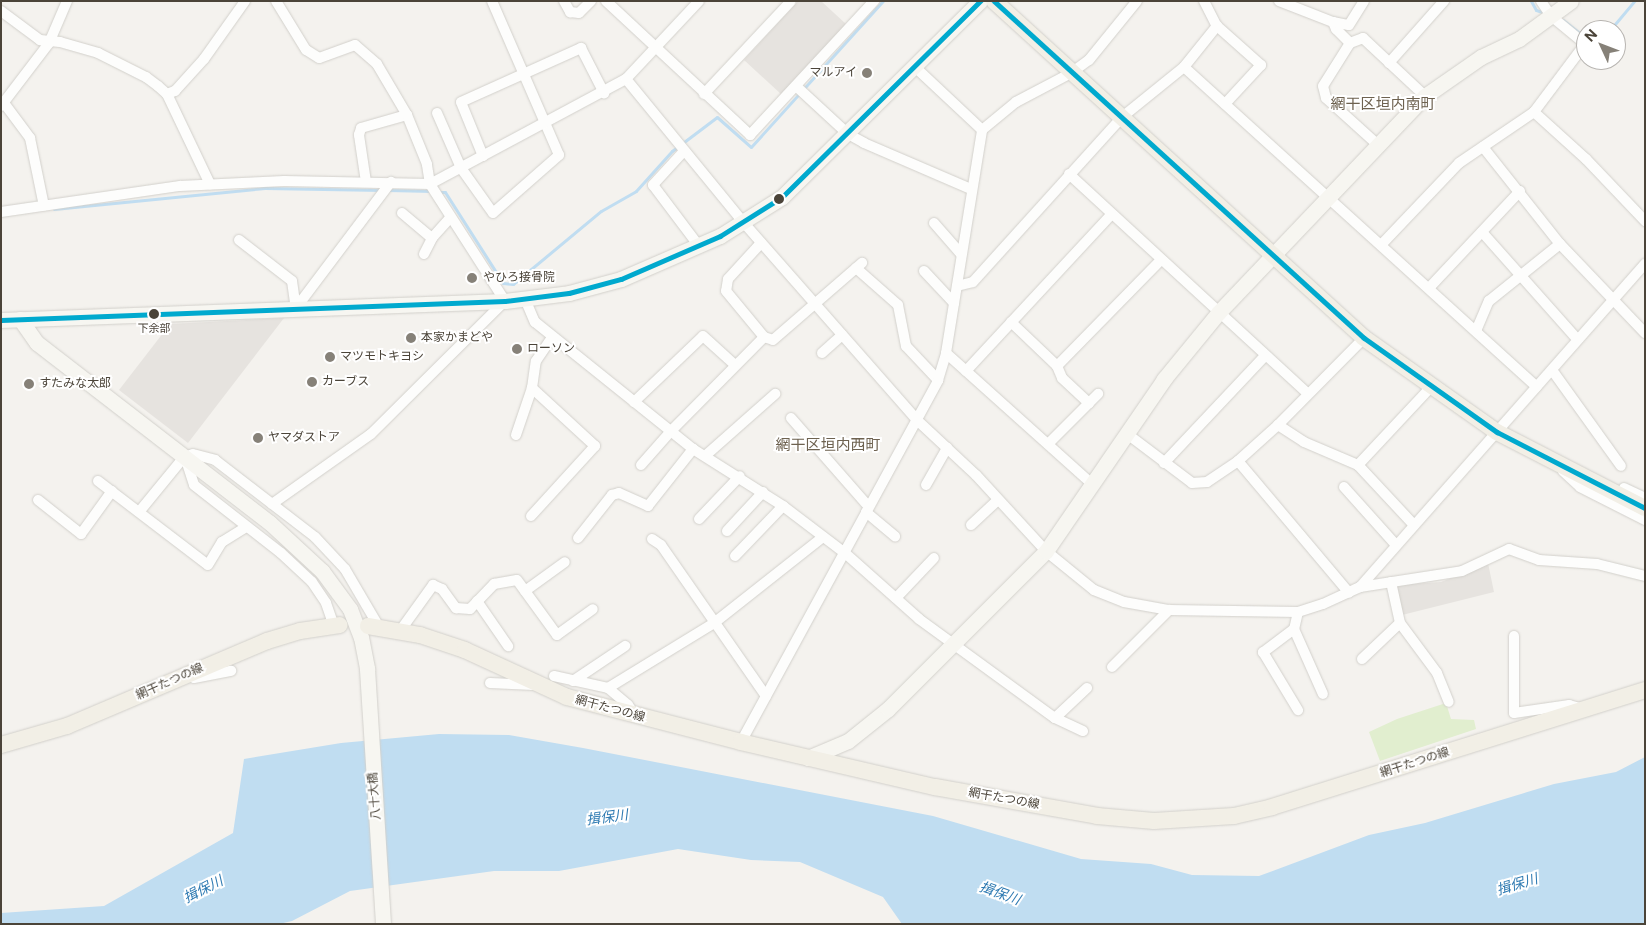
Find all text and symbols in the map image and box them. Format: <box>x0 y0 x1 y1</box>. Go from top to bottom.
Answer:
north arrow <box>1576 20 1626 70</box>
text: N <box>1581 26 1600 45</box>
place label: マルアイ <box>809 66 857 80</box>
marker: マルアイ <box>861 67 873 79</box>
district label: 網干区垣内南町 <box>1331 95 1435 113</box>
unlabelled marker <box>774 194 784 204</box>
marker: やひろ接骨院 <box>465 271 479 285</box>
place label: やひろ接骨院 <box>483 271 555 285</box>
marker: 下余部 <box>149 309 159 319</box>
place label: 下余部 <box>138 321 170 335</box>
place label: 本家かまどや <box>421 331 493 345</box>
marker: 本家かまどや <box>405 332 417 344</box>
place label: ローソン <box>527 342 575 356</box>
marker: ローソン <box>511 343 523 355</box>
place label: マツモトキヨシ <box>340 350 424 364</box>
marker: マツモトキヨシ <box>324 351 336 363</box>
place label: カーブス <box>322 375 370 389</box>
marker: カーブス <box>306 376 318 388</box>
place label: すたみな太郎 <box>39 377 111 391</box>
marker: すたみな太郎 <box>23 378 35 390</box>
place label: ヤマダストア <box>268 431 340 445</box>
marker: ヤマダストア <box>252 432 264 444</box>
district label: 網干区垣内西町 <box>776 436 880 454</box>
street label: 網干たつの線 <box>134 661 206 703</box>
street label: 網干たつの線 <box>573 693 647 725</box>
street label: 網干たつの線 <box>1379 745 1451 781</box>
street label: 八十大橋 <box>366 772 384 820</box>
street label: 網干たつの線 <box>967 786 1041 812</box>
water label: 揖保川 <box>585 806 629 828</box>
water label: 揖保川 <box>1494 870 1540 898</box>
water label: 揖保川 <box>180 872 226 906</box>
water label: 揖保川 <box>977 878 1023 908</box>

